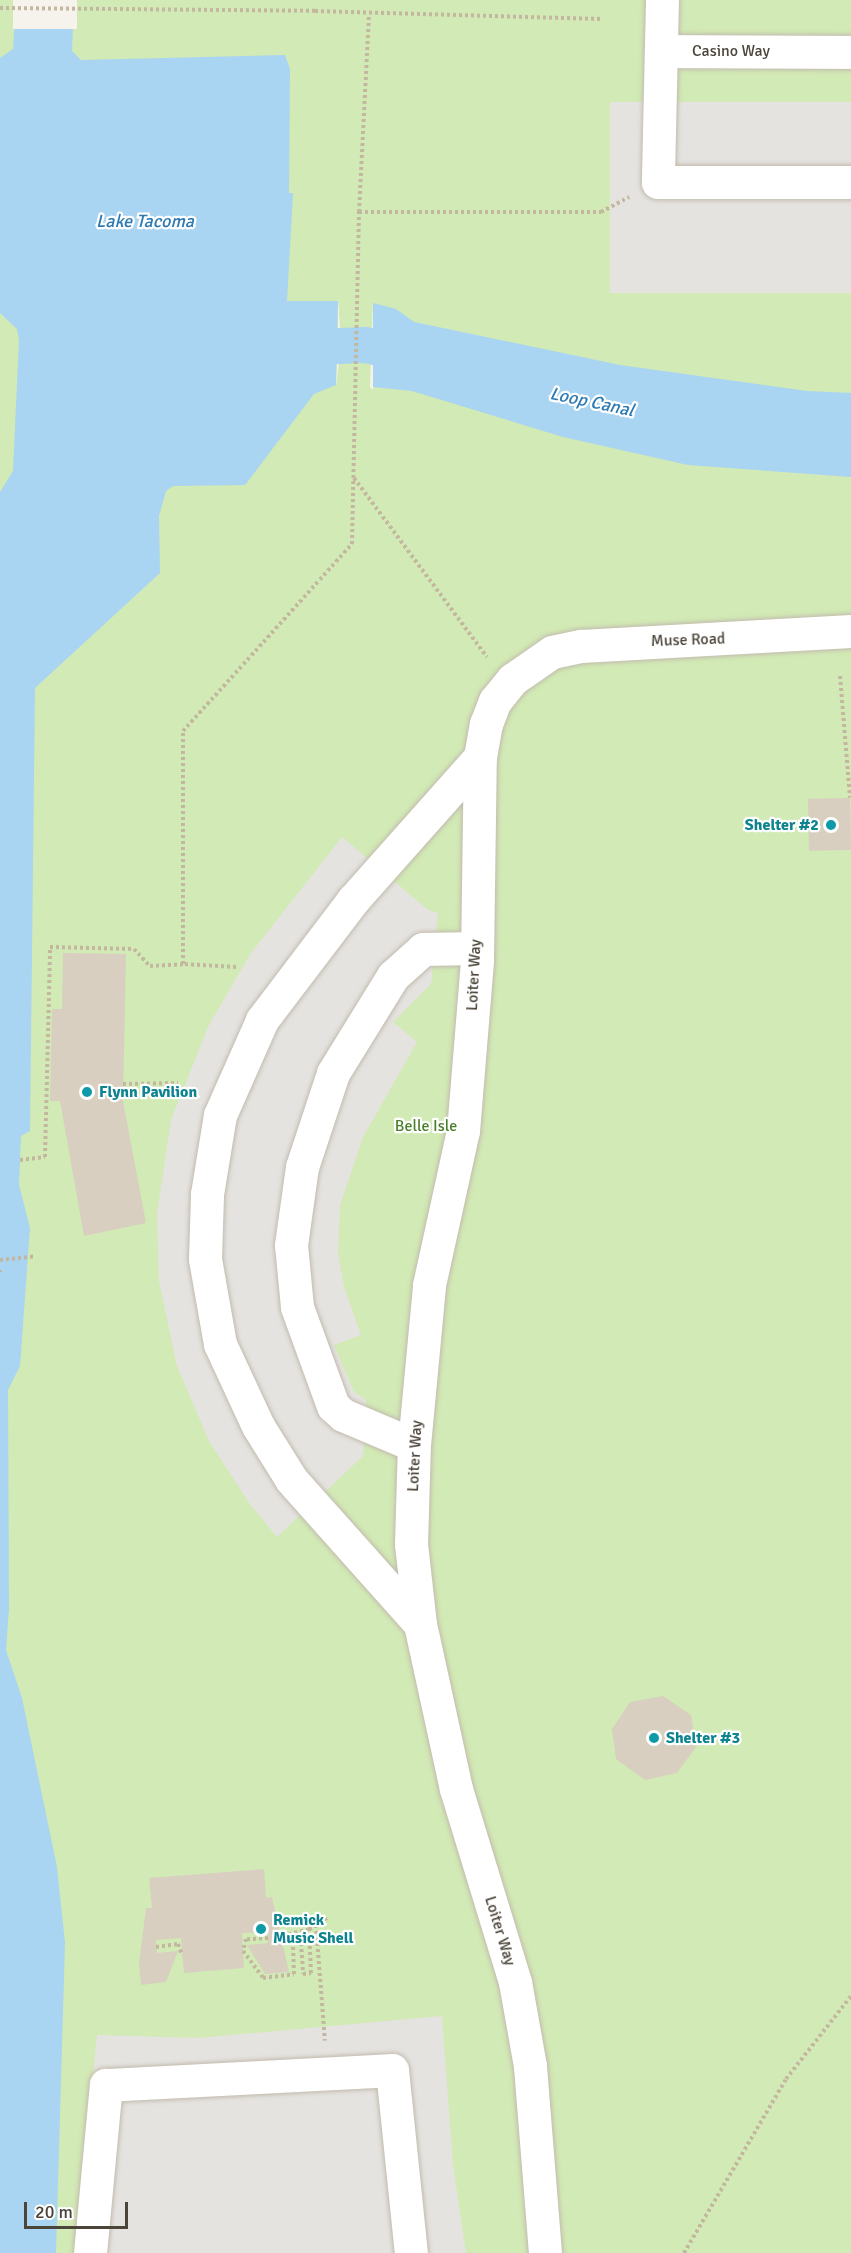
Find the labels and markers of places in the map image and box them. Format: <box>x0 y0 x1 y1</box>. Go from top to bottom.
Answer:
place label: Shelter #2 <box>745 815 819 835</box>
marker: Shelter #2 <box>824 818 838 832</box>
place label: Flynn Pavilion <box>99 1082 197 1102</box>
marker: Flynn Pavilion <box>80 1085 94 1099</box>
place label: Shelter #3 <box>666 1728 740 1748</box>
marker: Shelter #3 <box>647 1731 661 1745</box>
place label: Remick Music Shell <box>273 1910 354 1948</box>
marker: Remick Music Shell <box>254 1922 268 1936</box>

